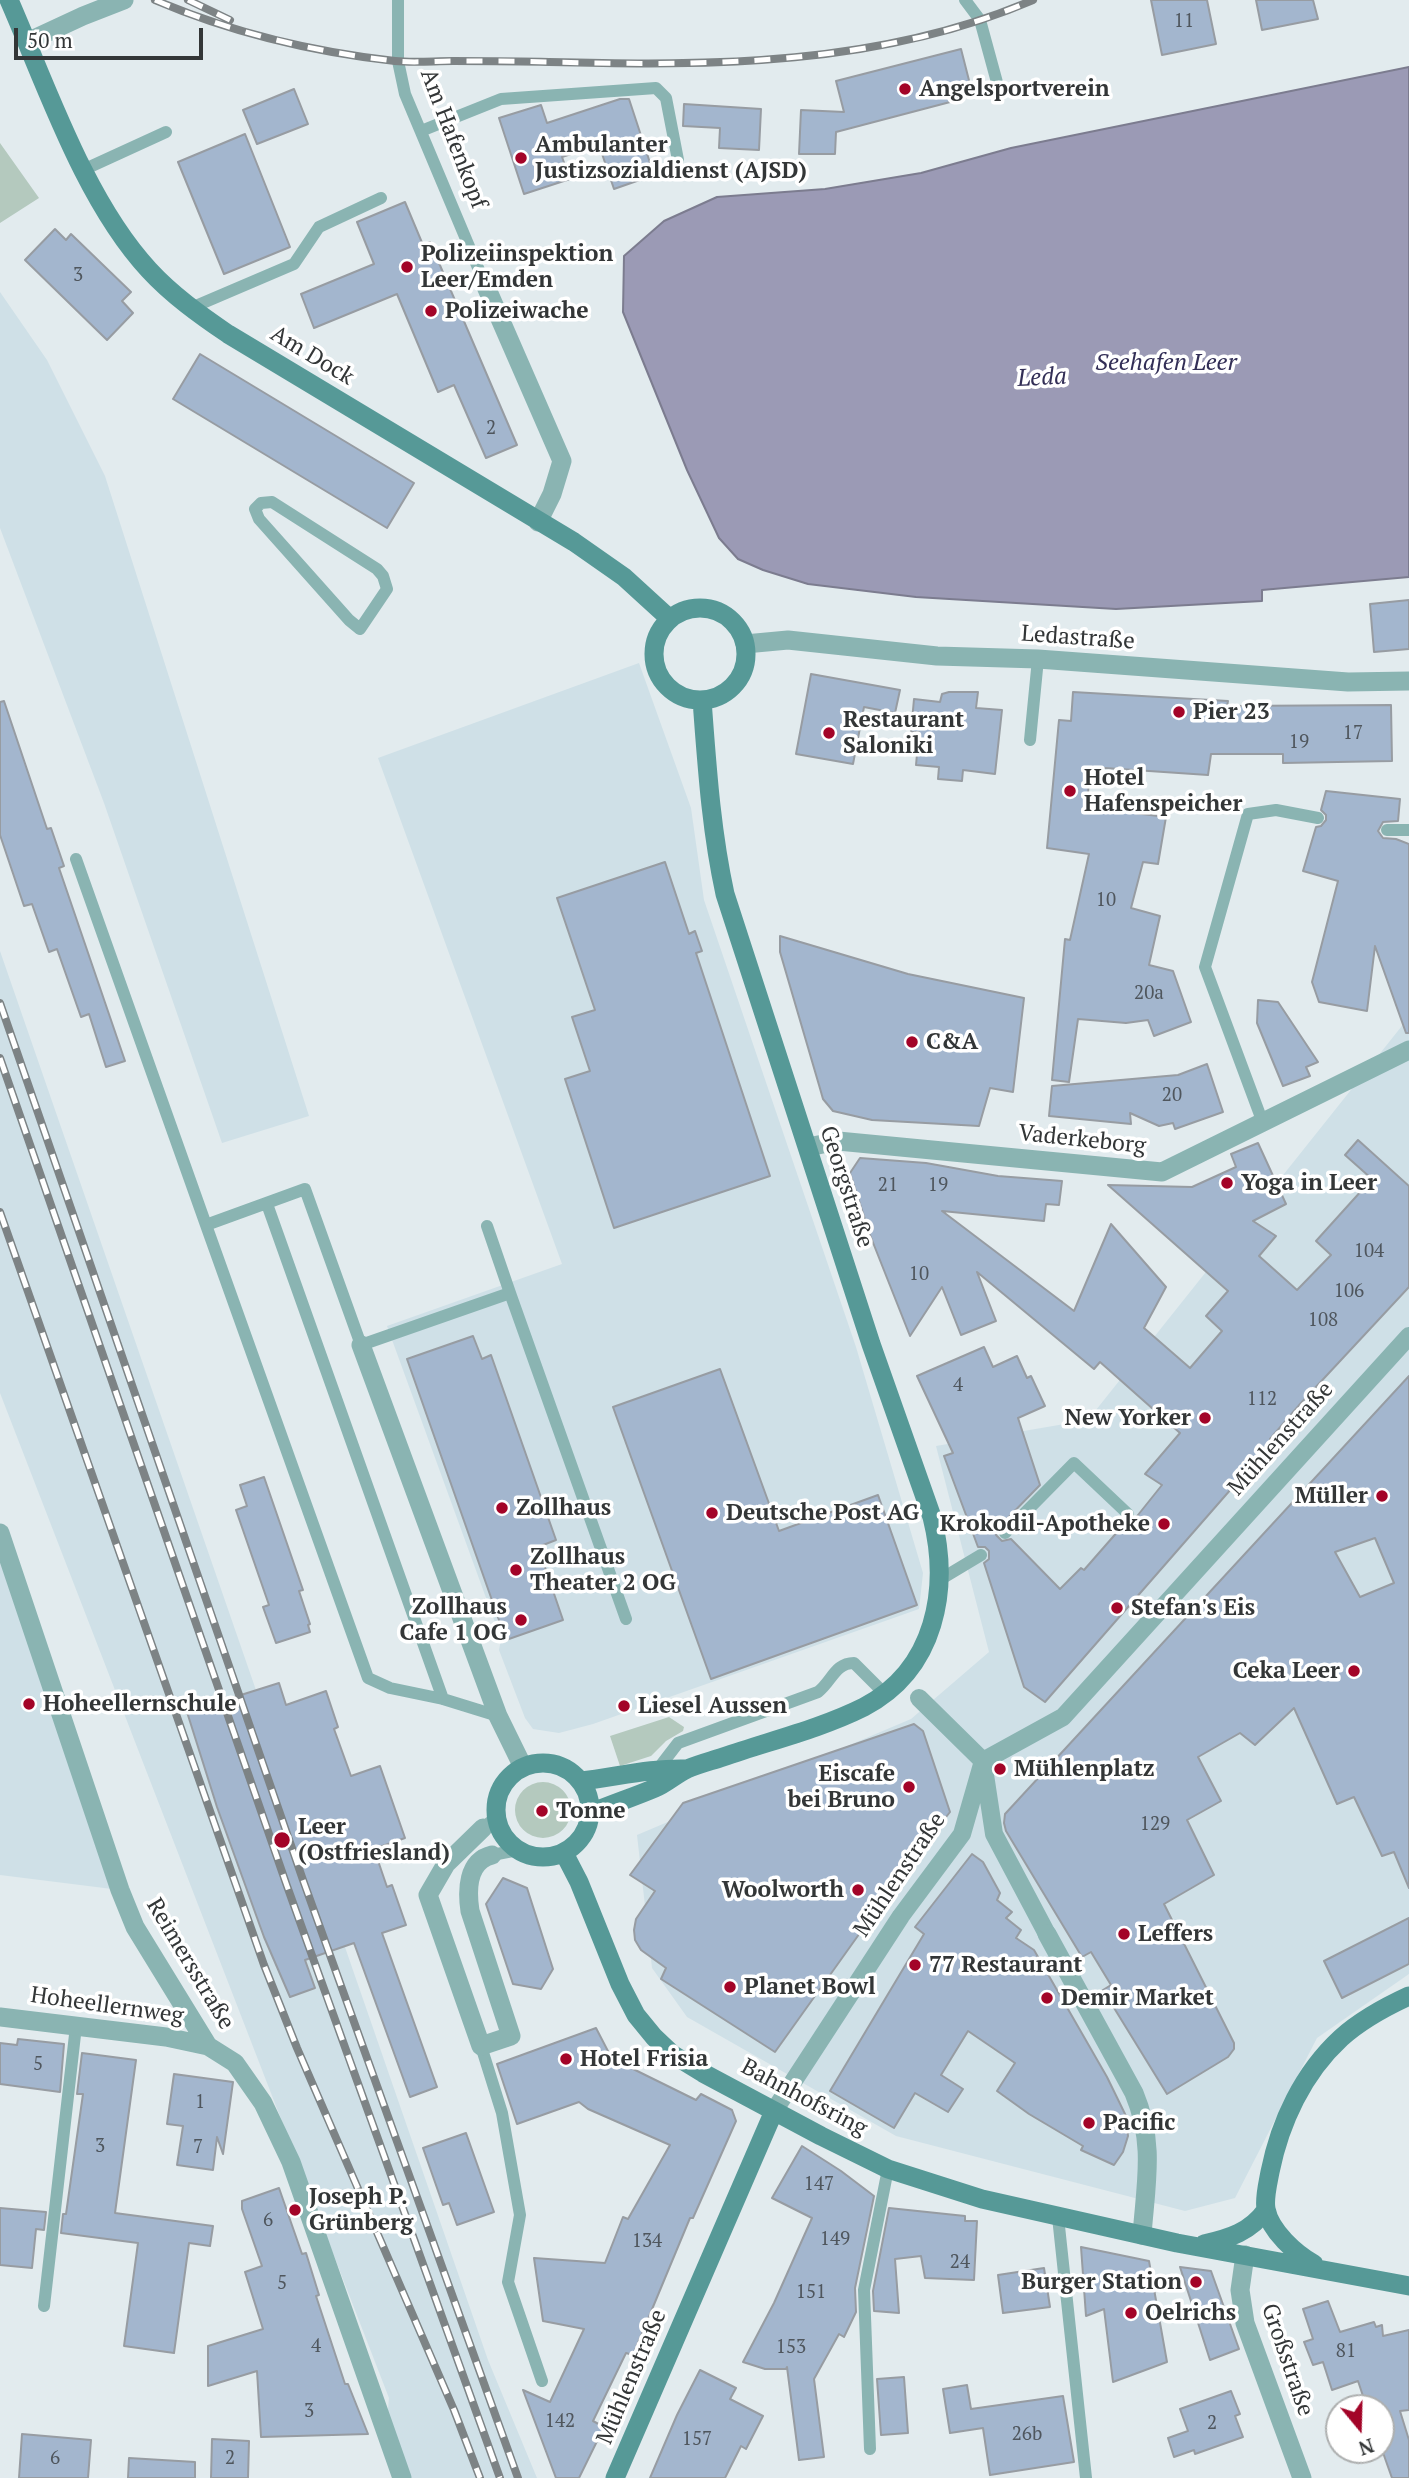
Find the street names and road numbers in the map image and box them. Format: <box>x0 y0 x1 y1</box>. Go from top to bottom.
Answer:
street label: Am Hafenkopf <box>414 65 492 213</box>
street label: Am Dock <box>265 320 359 392</box>
street label: Ledastraße <box>1020 620 1136 656</box>
street label: Vaderkeborg <box>1017 1120 1147 1160</box>
street label: Georgstraße <box>813 1123 879 1251</box>
street label: Mühlenstraße <box>1223 1376 1339 1502</box>
street label: Mühlenstraße <box>848 1808 952 1942</box>
street label: Reimersstraße <box>140 1893 240 2035</box>
street label: Hoheellernweg <box>29 1982 185 2030</box>
street label: Bahnhofsring <box>736 2053 872 2143</box>
street label: Großstraße <box>1255 2300 1319 2420</box>
street label: Mühlenstraße <box>591 2305 673 2449</box>

